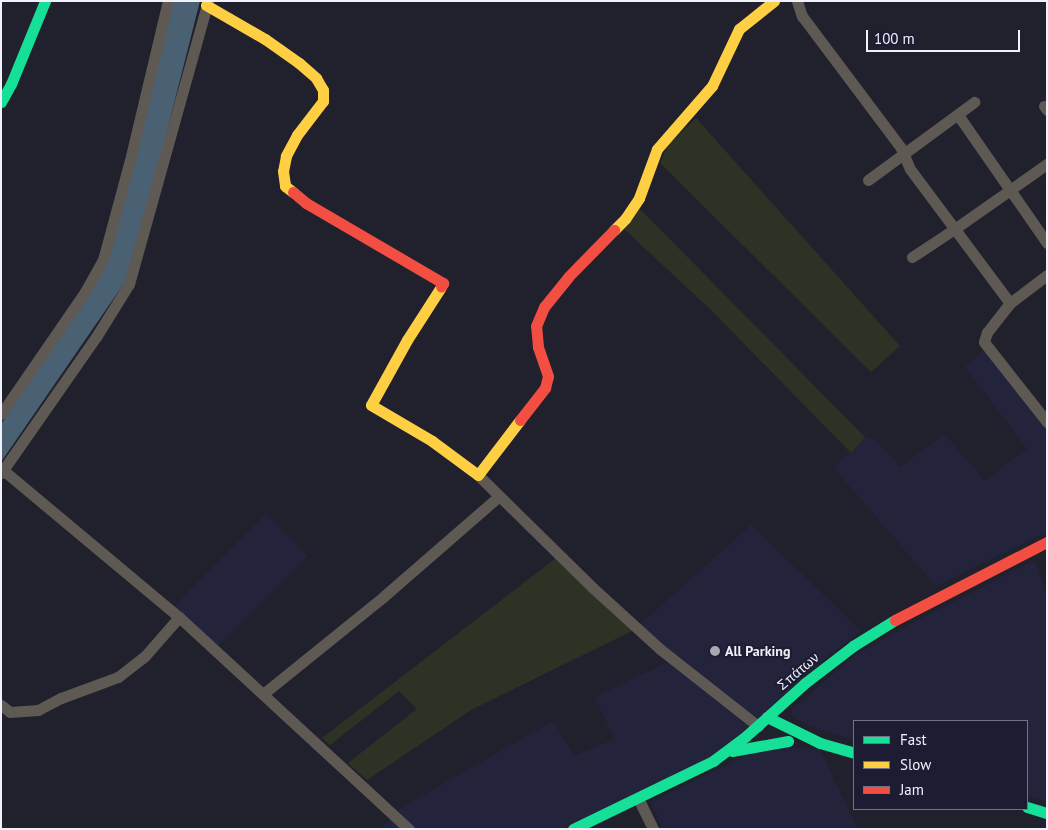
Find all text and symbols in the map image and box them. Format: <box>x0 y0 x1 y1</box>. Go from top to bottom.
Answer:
scale bar <box>868 20 1022 52</box>
text: 100 m <box>874 29 915 48</box>
place label: All Parking <box>725 643 790 659</box>
marker: All Parking <box>709 645 721 657</box>
street label: Σπάτων <box>774 649 822 693</box>
legend <box>853 720 1028 810</box>
text: Fast <box>900 730 927 749</box>
text: Slow <box>900 755 931 774</box>
text: Jam <box>900 780 924 799</box>

